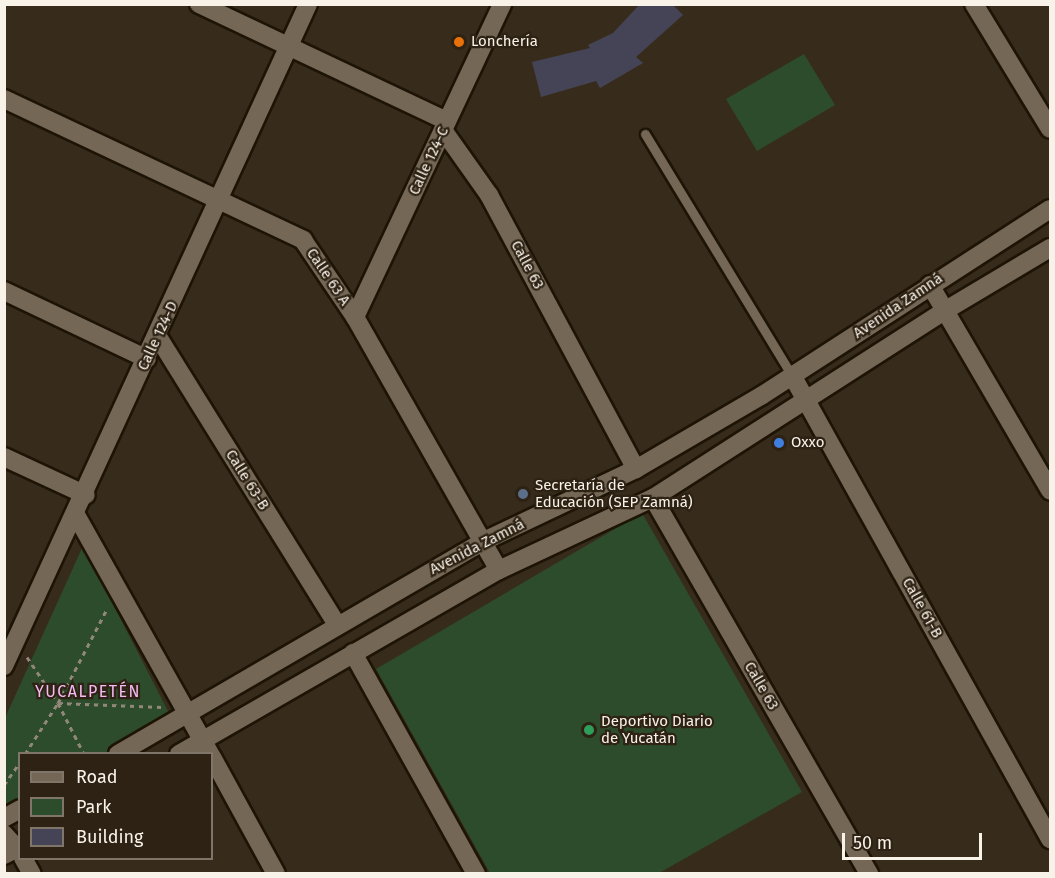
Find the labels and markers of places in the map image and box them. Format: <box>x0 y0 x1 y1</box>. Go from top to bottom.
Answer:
place label: Lonchería <box>471 33 538 51</box>
marker: Lonchería <box>452 35 466 49</box>
place label: Oxxo <box>791 434 824 452</box>
marker: Oxxo <box>772 436 786 450</box>
place label: Secretaría de Educación (SEP Zamná) <box>535 476 693 511</box>
marker: Secretaría de Educación (SEP Zamná) <box>516 487 530 501</box>
place label: Deportivo Diario de Yucatán <box>601 712 713 747</box>
marker: Deportivo Diario de Yucatán <box>582 723 596 737</box>

